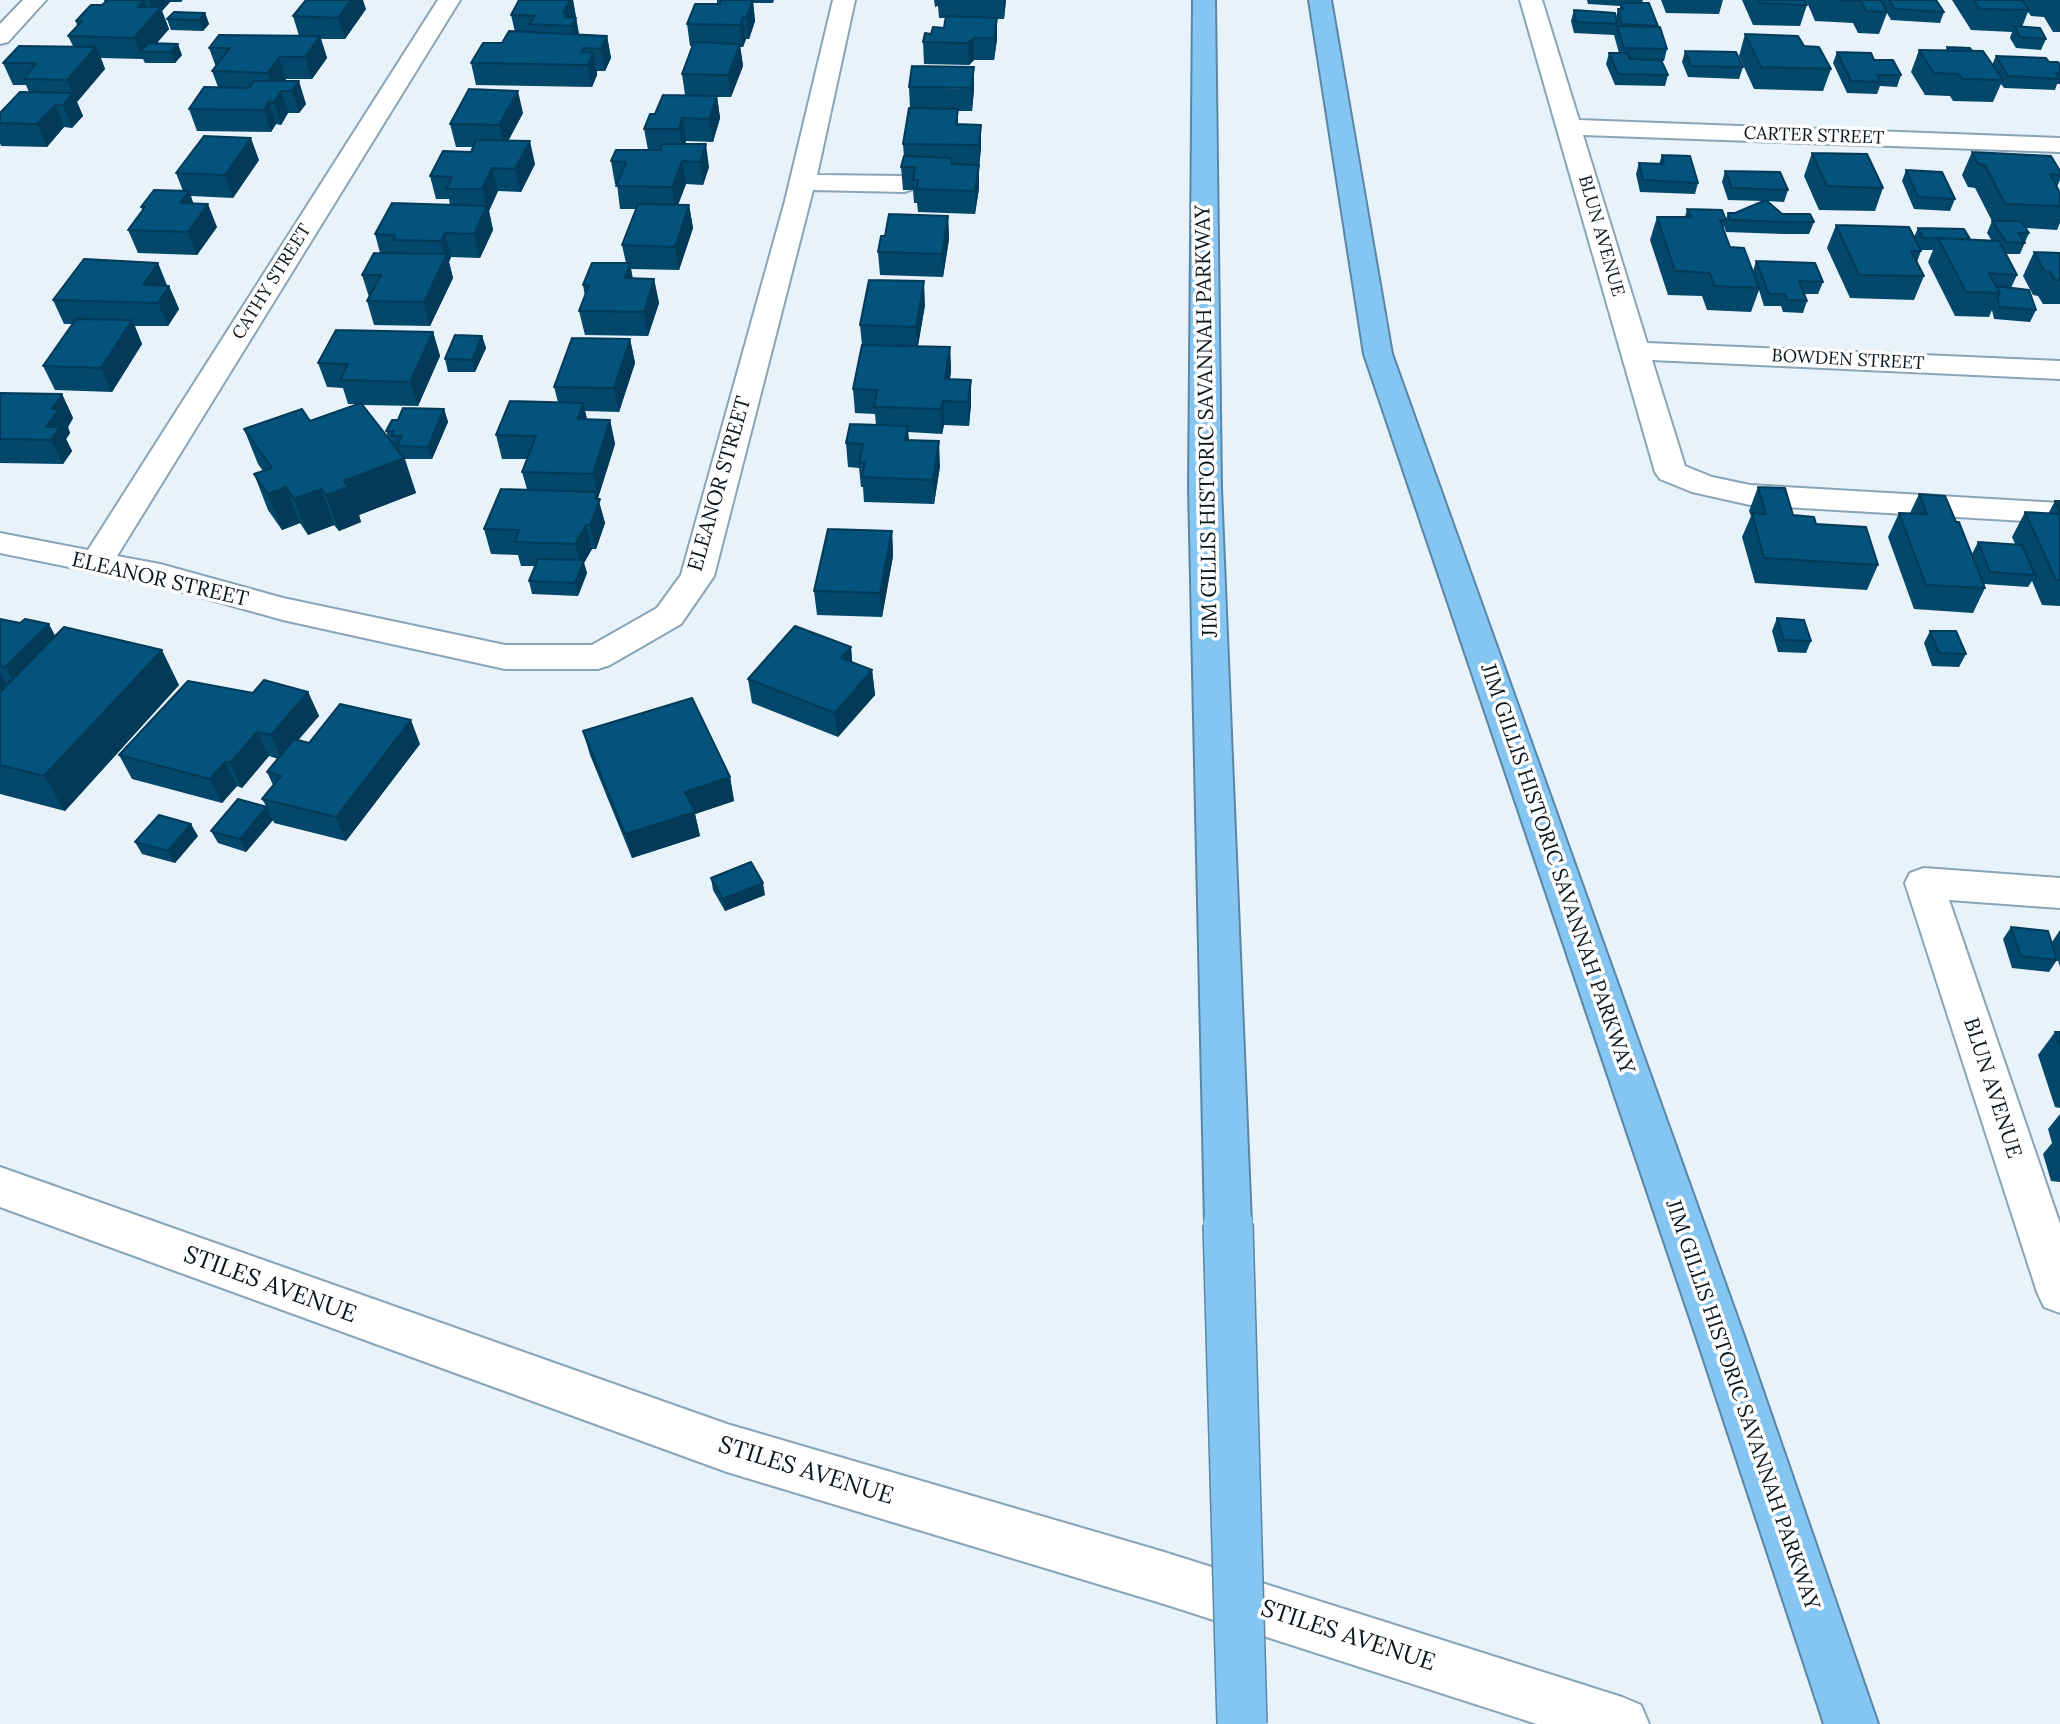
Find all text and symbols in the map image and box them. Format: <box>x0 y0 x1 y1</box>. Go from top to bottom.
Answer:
street label: CARTER STREET <box>1743 123 1885 149</box>
street label: BLUN AVENUE <box>1573 173 1629 299</box>
street label: JIM GILLIS HISTORIC SAVANNAH PARKWAY <box>1191 205 1223 637</box>
street label: CATHY STREET <box>228 220 316 344</box>
street label: BOWDEN STREET <box>1771 345 1925 375</box>
street label: ELEANOR STREET <box>683 394 757 574</box>
street label: ELEANOR STREET <box>69 547 251 613</box>
street label: JIM GILLIS HISTORIC SAVANNAH PARKWAY <box>1475 660 1639 1078</box>
street label: BLUN AVENUE <box>1957 1015 2027 1161</box>
street label: JIM GILLIS HISTORIC SAVANNAH PARKWAY <box>1660 1196 1824 1614</box>
street label: STILES AVENUE <box>180 1240 360 1330</box>
street label: STILES AVENUE <box>715 1431 897 1511</box>
street label: STILES AVENUE <box>1257 1594 1439 1678</box>

